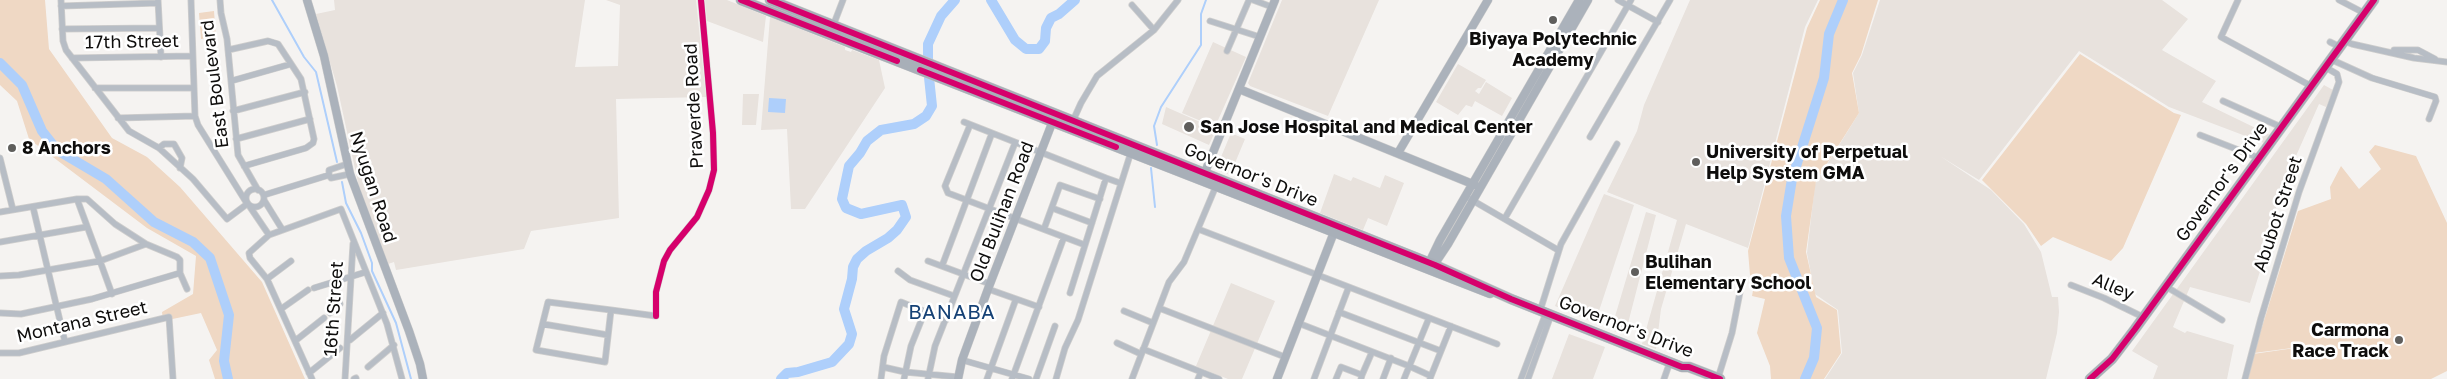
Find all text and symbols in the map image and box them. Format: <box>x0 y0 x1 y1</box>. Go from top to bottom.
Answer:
marker: Biyaya Polytechnic Academy <box>1547 14 1559 26</box>
street label: East Boulevard <box>196 19 234 149</box>
place label: Biyaya Polytechnic Academy <box>1469 28 1637 70</box>
street label: 17th Street <box>85 30 179 54</box>
street label: Praverde Road <box>680 43 708 169</box>
place label: San Jose Hospital and Medical Center <box>1200 116 1533 138</box>
street label: Governor's Drive <box>2171 118 2273 246</box>
marker: San Jose Hospital and Medical Center <box>1182 120 1196 134</box>
street label: Nyugan Road <box>345 129 401 245</box>
place label: 8 Anchors <box>22 137 111 159</box>
street label: Governor's Drive <box>1181 138 1321 212</box>
street label: Old Bulihan Road <box>965 139 1039 285</box>
place label: University of Perpetual Help System GMA <box>1706 141 1908 183</box>
marker: 8 Anchors <box>6 142 18 154</box>
street label: Abubot Street <box>2249 153 2307 275</box>
marker: University of Perpetual Help System GMA <box>1690 156 1702 168</box>
place label: Bulihan Elementary School <box>1645 251 1811 294</box>
street label: 16th Street <box>320 261 348 357</box>
marker: Bulihan Elementary School <box>1629 266 1641 278</box>
street label: Alley <box>2089 269 2137 305</box>
street label: Governor's Drive <box>1556 291 1696 363</box>
street label: Montana Street <box>15 296 149 348</box>
district label: BANABA <box>908 301 996 325</box>
place label: Carmona Race Track <box>2292 319 2389 362</box>
marker: Carmona Race Track <box>2393 334 2405 346</box>

